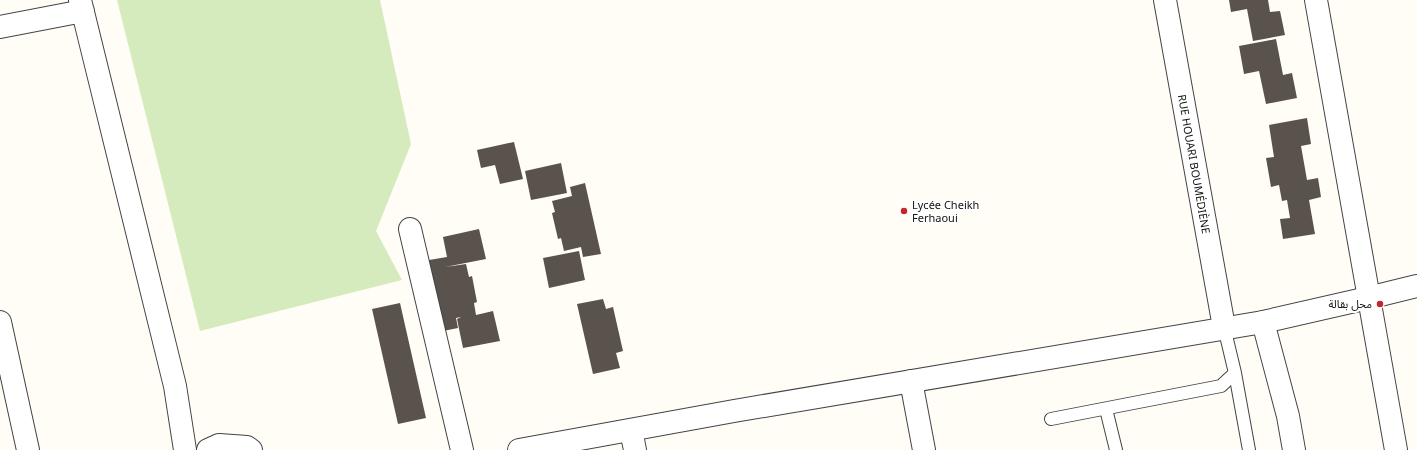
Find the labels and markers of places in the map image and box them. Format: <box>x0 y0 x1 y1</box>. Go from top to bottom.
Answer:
place label: Lycée Cheikh Ferhaoui <box>912 194 979 230</box>
marker: Lycée Cheikh Ferhaoui <box>899 206 909 216</box>
place label: محل بقالة <box>1329 293 1372 316</box>
marker: محل بقالة <box>1375 299 1385 309</box>

